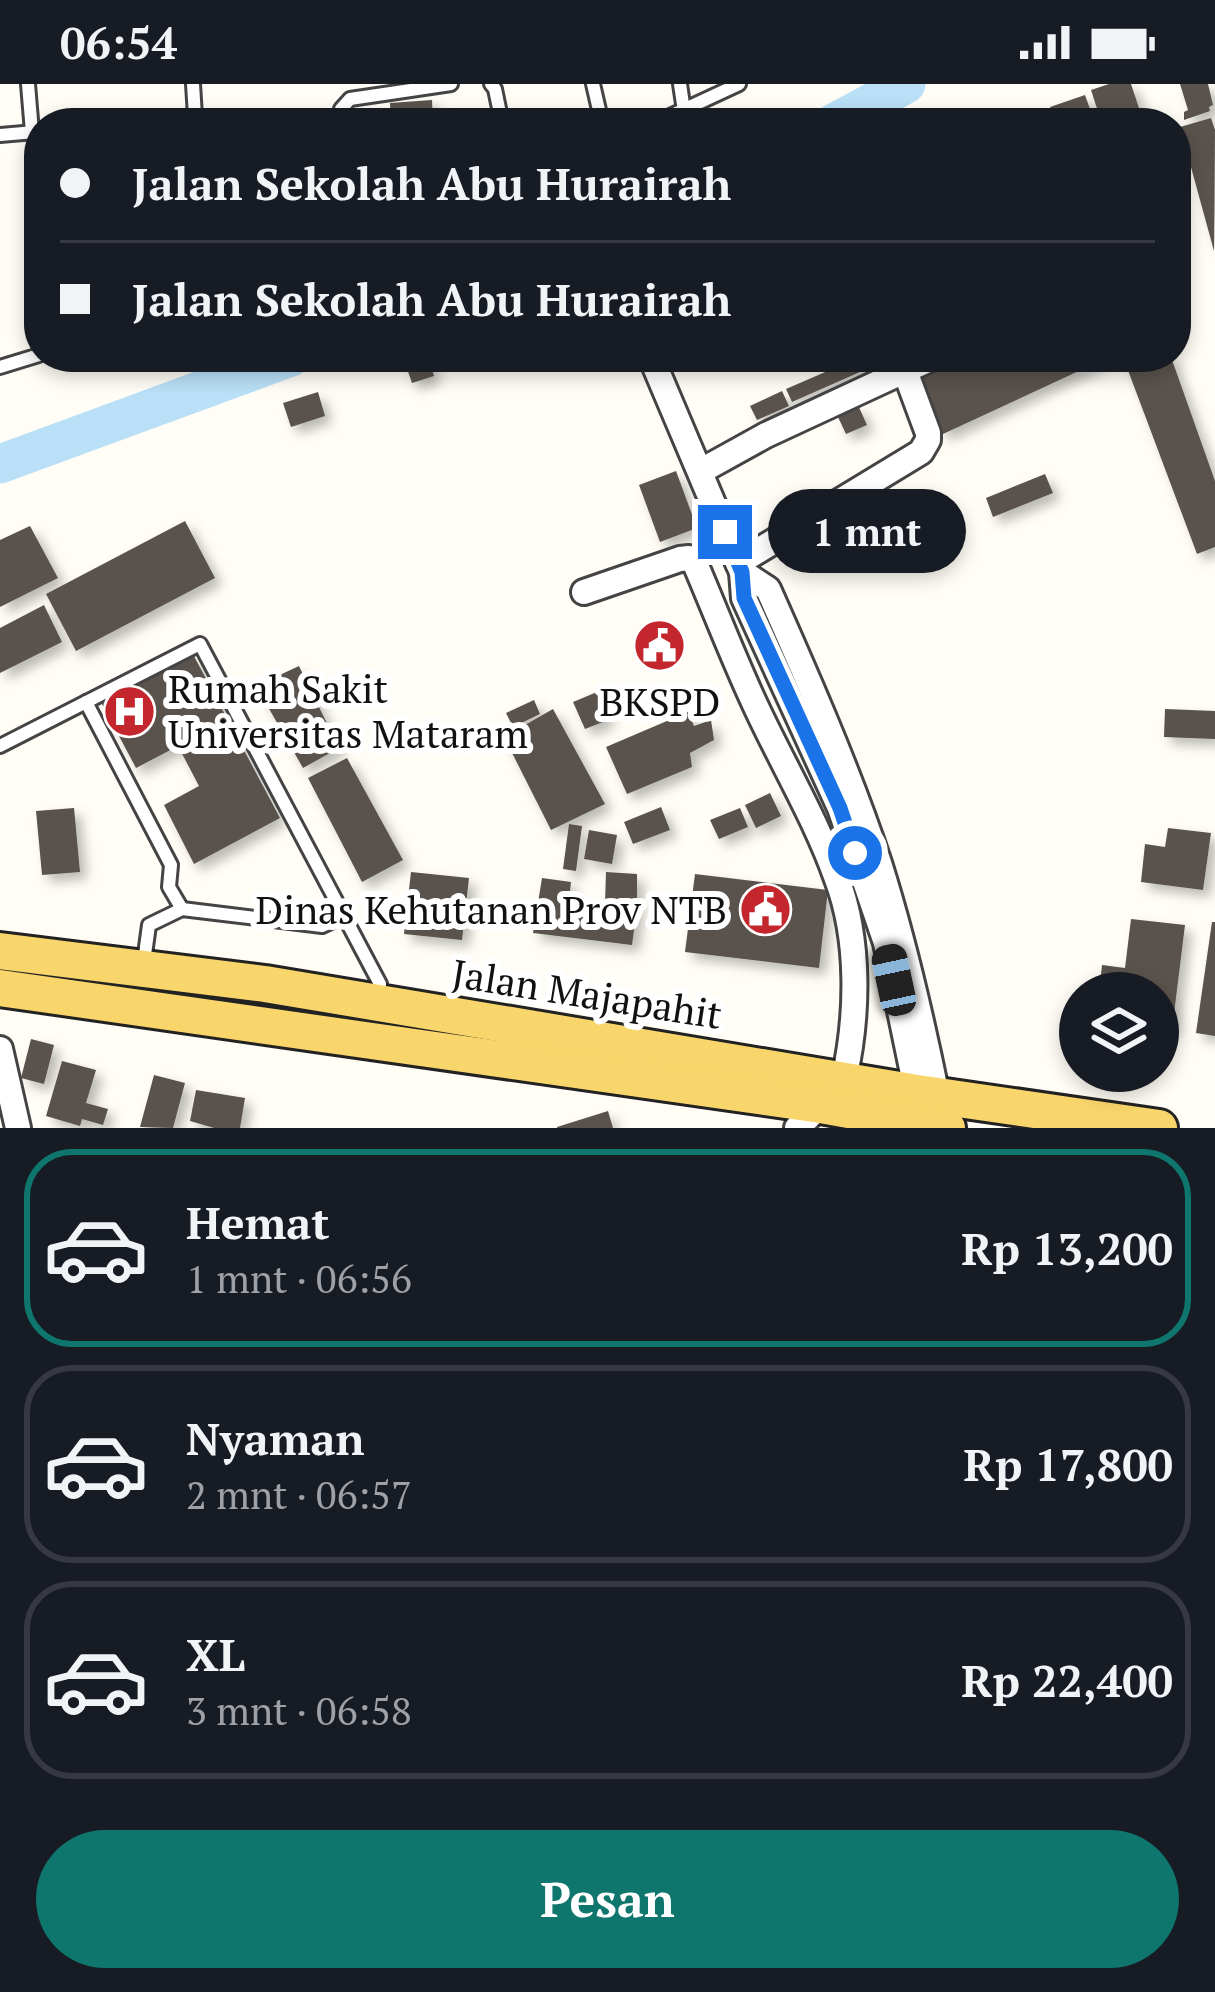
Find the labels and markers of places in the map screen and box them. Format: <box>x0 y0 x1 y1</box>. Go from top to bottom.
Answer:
public building icon: BKSPD <box>632 617 688 673</box>
place label: Rumah Sakit Universitas Mataram <box>168 662 528 759</box>
place label: BKSPD <box>600 675 720 727</box>
hospital icon: Rumah Sakit Universitas Mataram <box>101 683 157 739</box>
public building icon: Dinas Kehutanan Prov NTB <box>738 882 794 938</box>
place label: Dinas Kehutanan Prov NTB <box>256 883 727 935</box>

